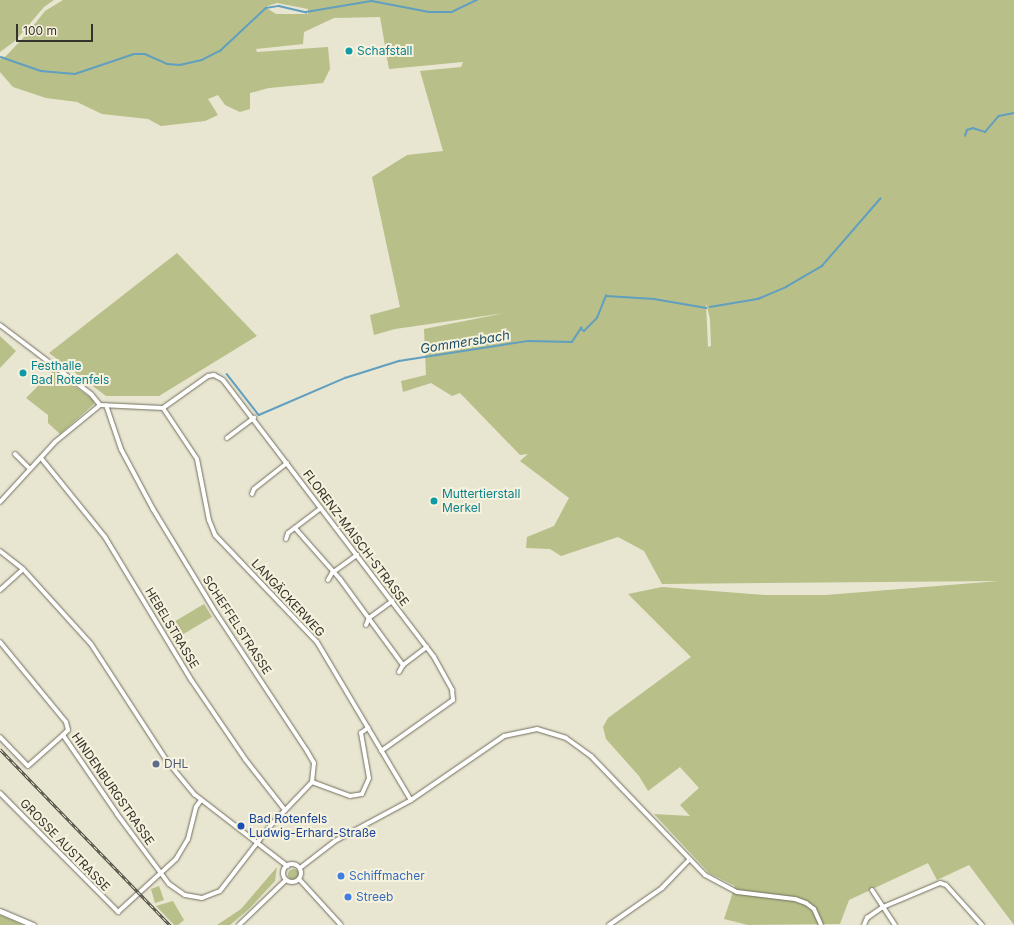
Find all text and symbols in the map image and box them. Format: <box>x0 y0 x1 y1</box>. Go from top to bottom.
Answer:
scale bar <box>18 16 95 42</box>
text: 100 m <box>23 23 57 38</box>
place label: Schafstall <box>357 44 412 58</box>
marker: Schafstall <box>344 46 354 56</box>
water label: Gommersbach <box>419 327 511 357</box>
place label: Festhalle Bad Rotenfels <box>31 359 109 387</box>
marker: Festhalle Bad Rotenfels <box>18 368 28 378</box>
street label: FLORENZ-MAISCH-STRASSE <box>300 467 412 609</box>
place label: Muttertierstall Merkel <box>442 487 520 515</box>
marker: Muttertierstall Merkel <box>429 496 439 506</box>
street label: LANGÄCKERWEG <box>248 556 328 640</box>
street label: SCHEFFELSTRASSE <box>200 573 274 677</box>
street label: HEBELSTRASSE <box>142 585 202 671</box>
street label: HINDENBURGSTRASSE <box>69 730 157 848</box>
place label: DHL <box>164 757 188 771</box>
marker: DHL <box>151 759 161 769</box>
street label: GROSSE AUSTRASSE <box>17 796 113 894</box>
place label: Bad Rotenfels Ludwig-Erhard-Straße <box>249 812 376 840</box>
marker: Bad Rotenfels Ludwig-Erhard-Straße <box>236 821 246 831</box>
place label: Schiffmacher <box>349 869 425 883</box>
marker: Schiffmacher <box>336 871 346 881</box>
place label: Streeb <box>356 890 393 904</box>
marker: Streeb <box>343 892 353 902</box>

